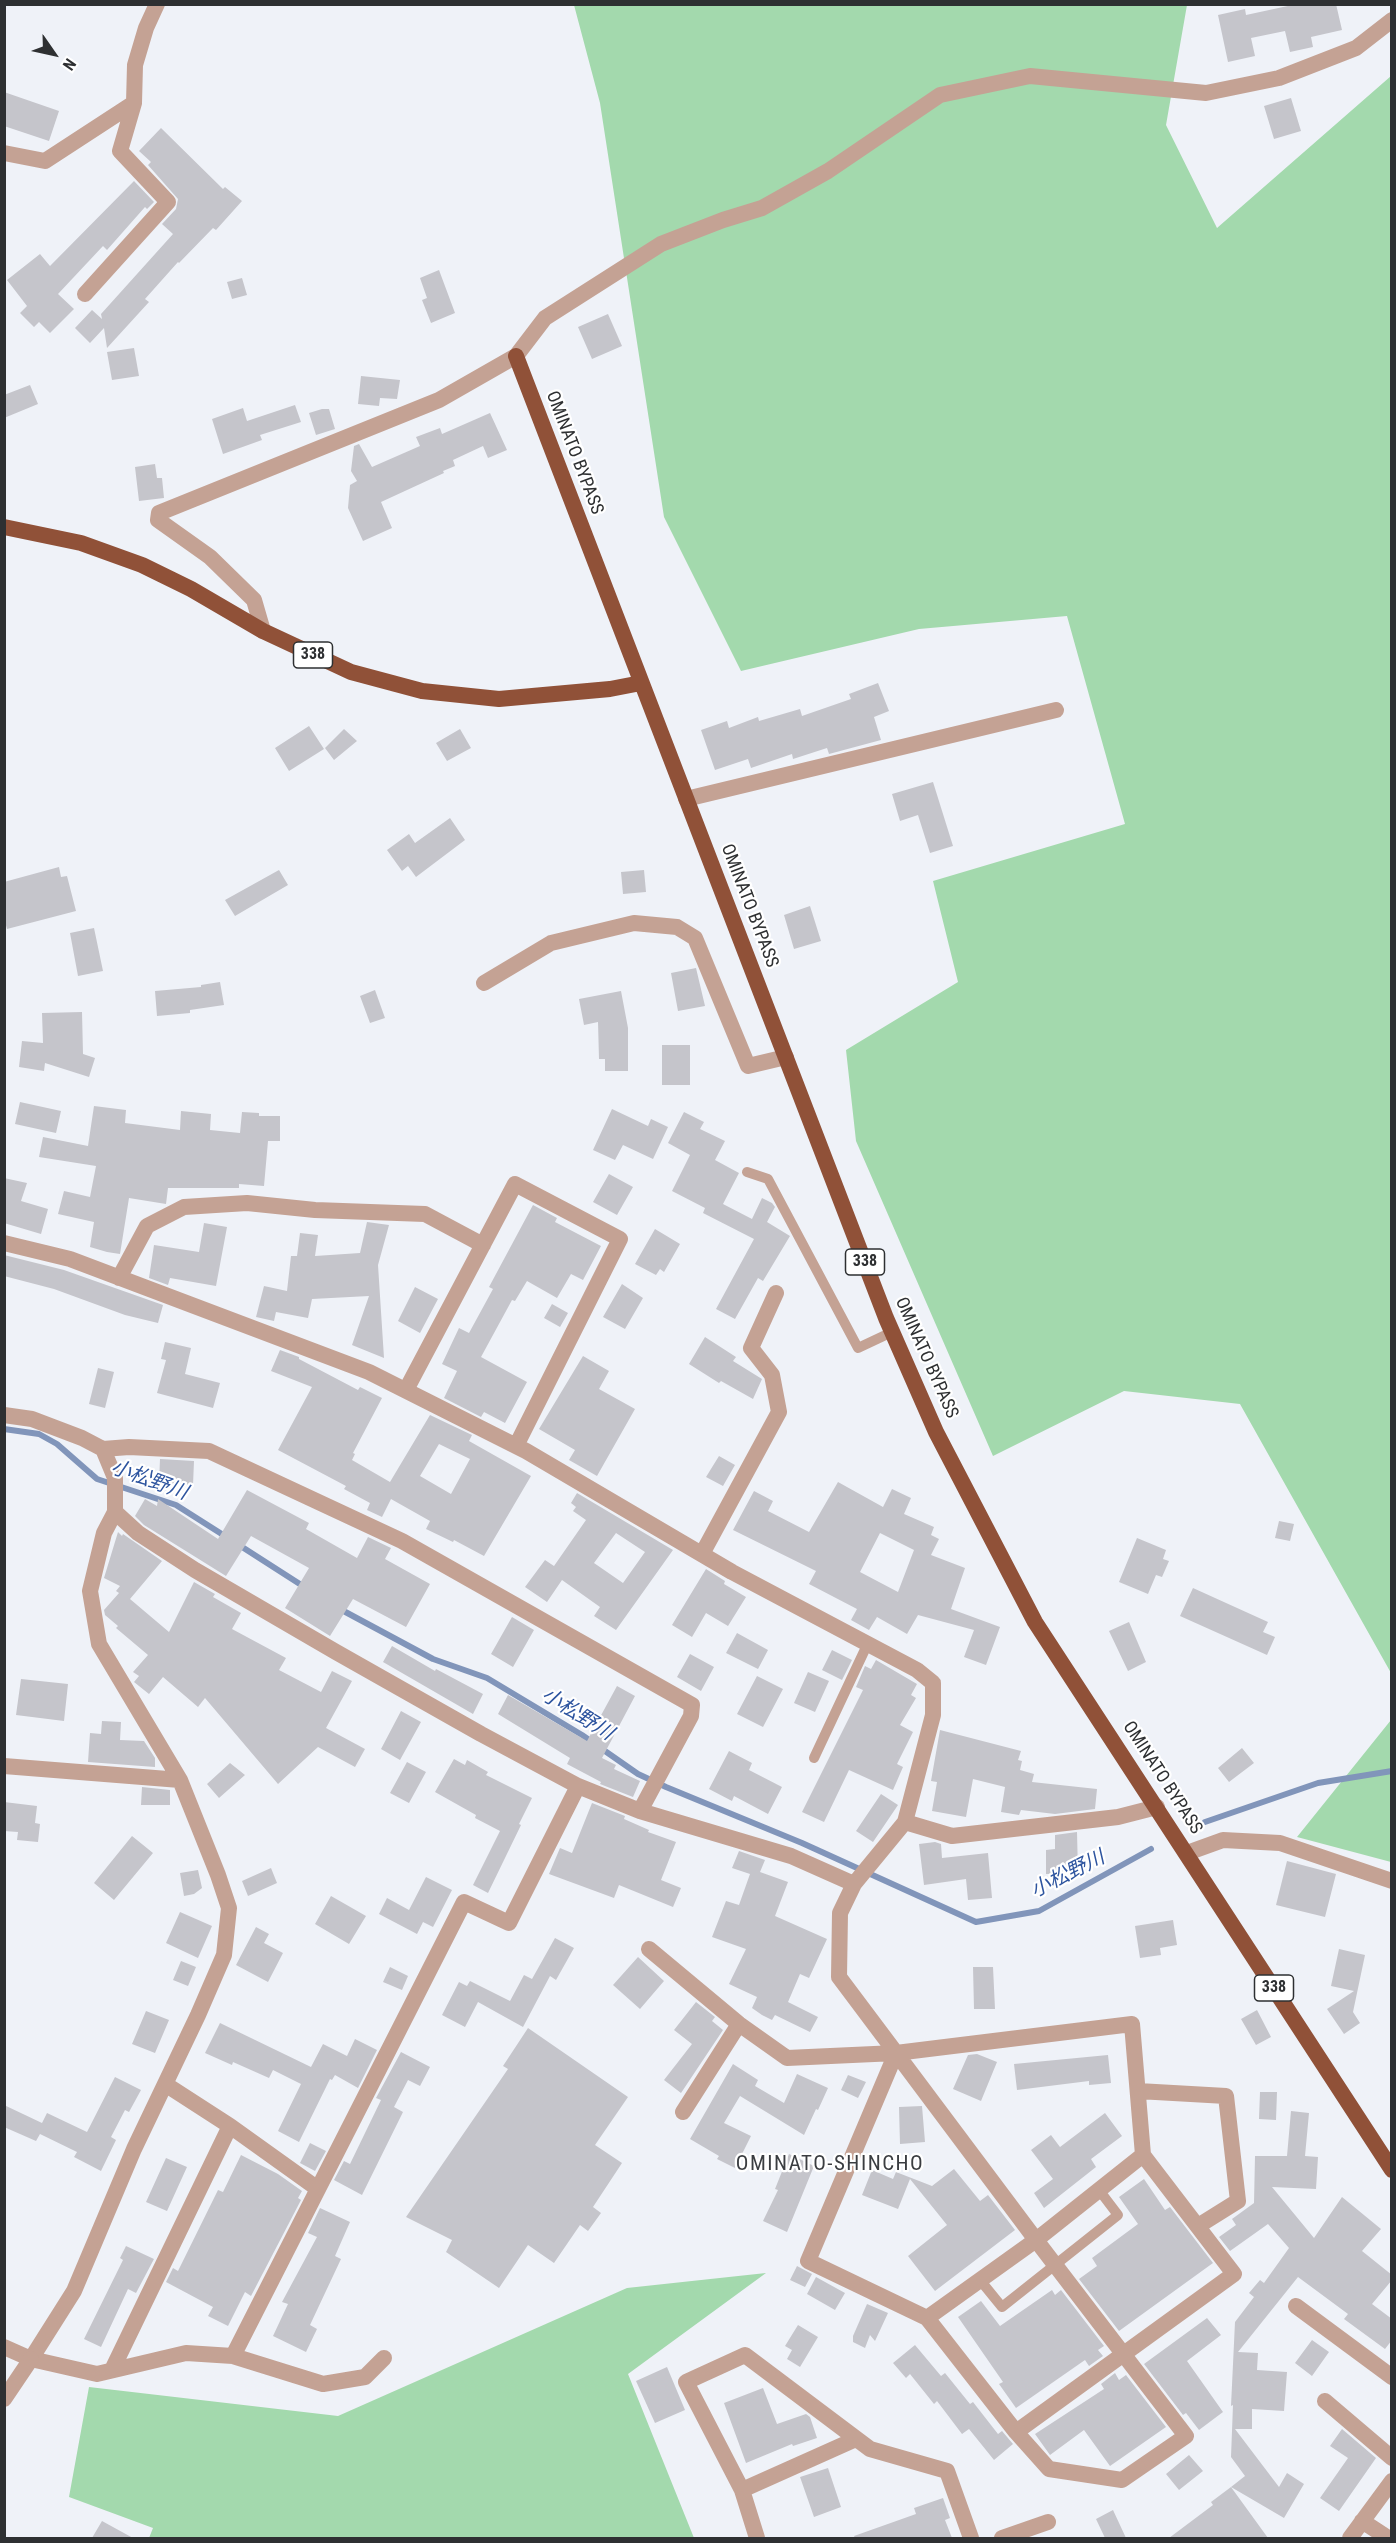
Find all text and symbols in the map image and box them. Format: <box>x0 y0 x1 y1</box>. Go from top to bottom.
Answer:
north arrow <box>24 24 84 84</box>
text: N <box>59 55 80 74</box>
street label: OMINATO BYPASS <box>541 388 607 518</box>
road number: 338 <box>294 642 332 668</box>
street label: OMINATO BYPASS <box>716 841 782 971</box>
road number: 338 <box>846 1249 884 1275</box>
street label: OMINATO BYPASS <box>890 1294 962 1422</box>
water label: 小松野川 <box>107 1456 191 1506</box>
water label: 小松野川 <box>537 1684 617 1746</box>
street label: OMINATO BYPASS <box>1118 1718 1206 1838</box>
water label: 小松野川 <box>1027 1846 1109 1904</box>
road number: 338 <box>1254 1975 1294 2001</box>
district label: OMINATO-SHINCHO <box>736 2152 924 2178</box>

